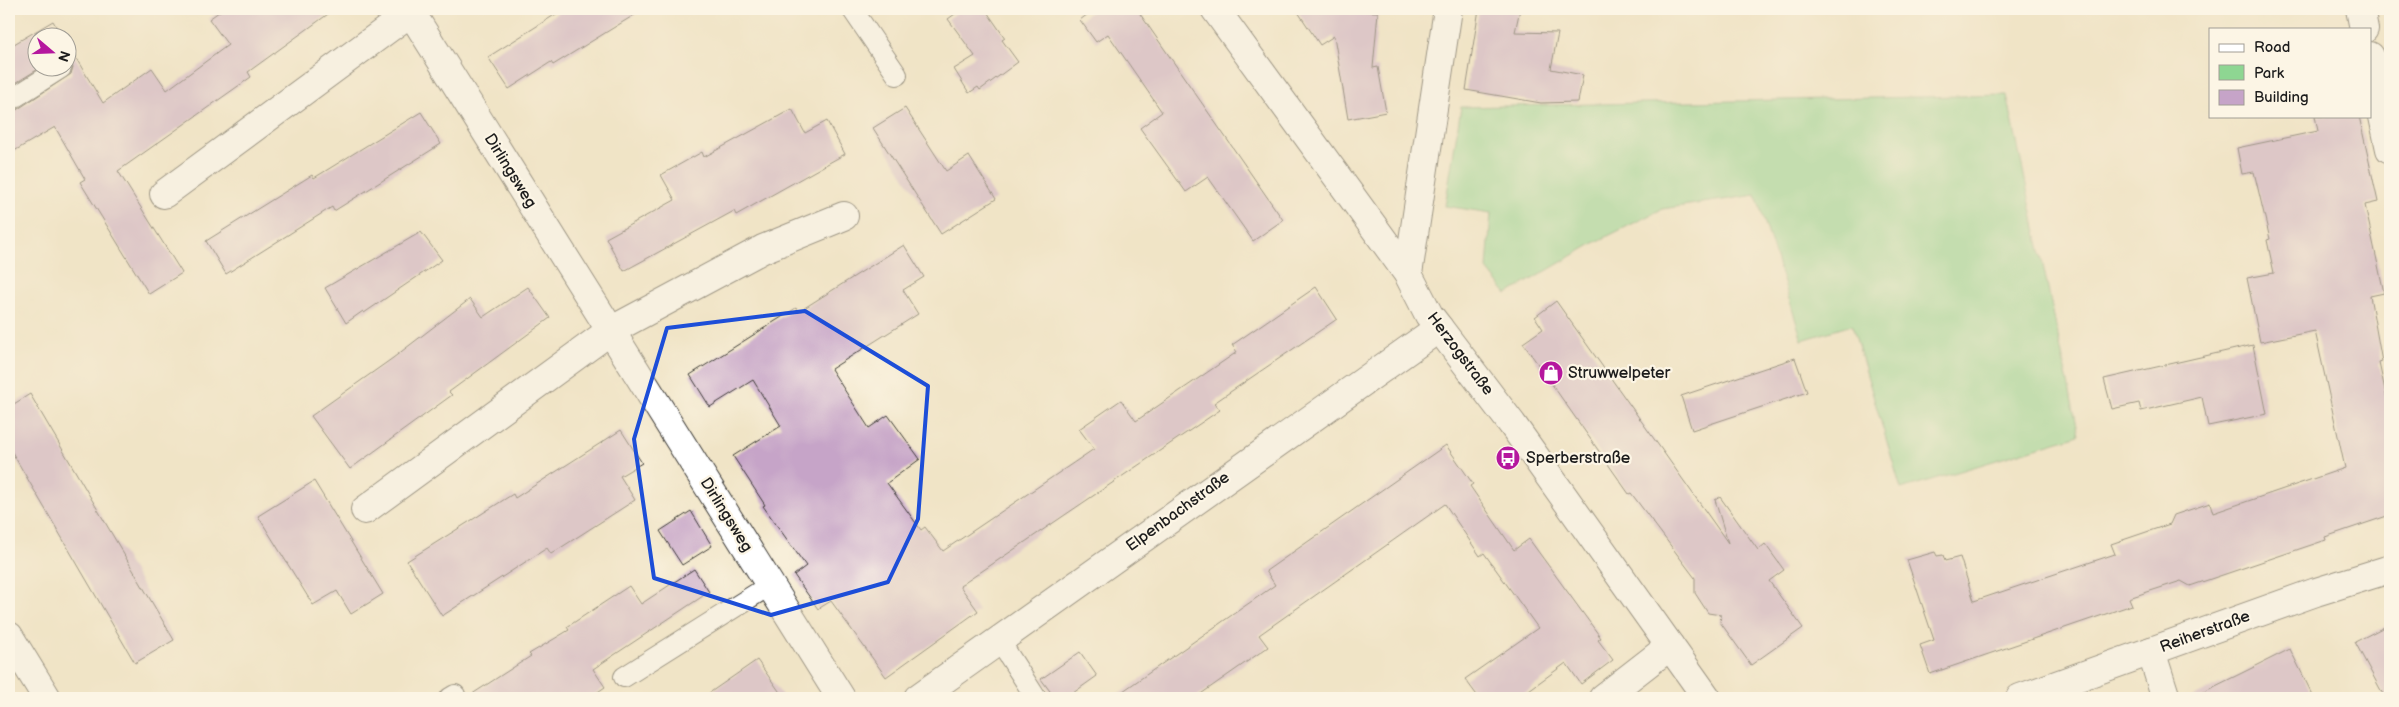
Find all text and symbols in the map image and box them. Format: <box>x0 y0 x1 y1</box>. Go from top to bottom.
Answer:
north arrow <box>28 28 78 78</box>
legend <box>2209 28 2372 118</box>
text: Road <box>2254 38 2290 57</box>
text: N <box>54 48 74 64</box>
text: Park <box>2254 64 2285 83</box>
text: Building <box>2254 88 2309 107</box>
street label: Dirlingsweg <box>480 130 540 212</box>
street label: Herzogstraße <box>1423 309 1498 400</box>
shop icon: Struwwelpeter <box>1538 360 1564 386</box>
place label: Struwwelpeter <box>1568 364 1670 383</box>
bus stop icon: Sperberstraße <box>1495 445 1521 471</box>
place label: Sperberstraße <box>1526 449 1631 468</box>
street label: Elpenbachstraße <box>1123 468 1234 556</box>
street label: Dirlingsweg <box>696 474 756 556</box>
street label: Reiherstraße <box>2157 607 2253 657</box>

